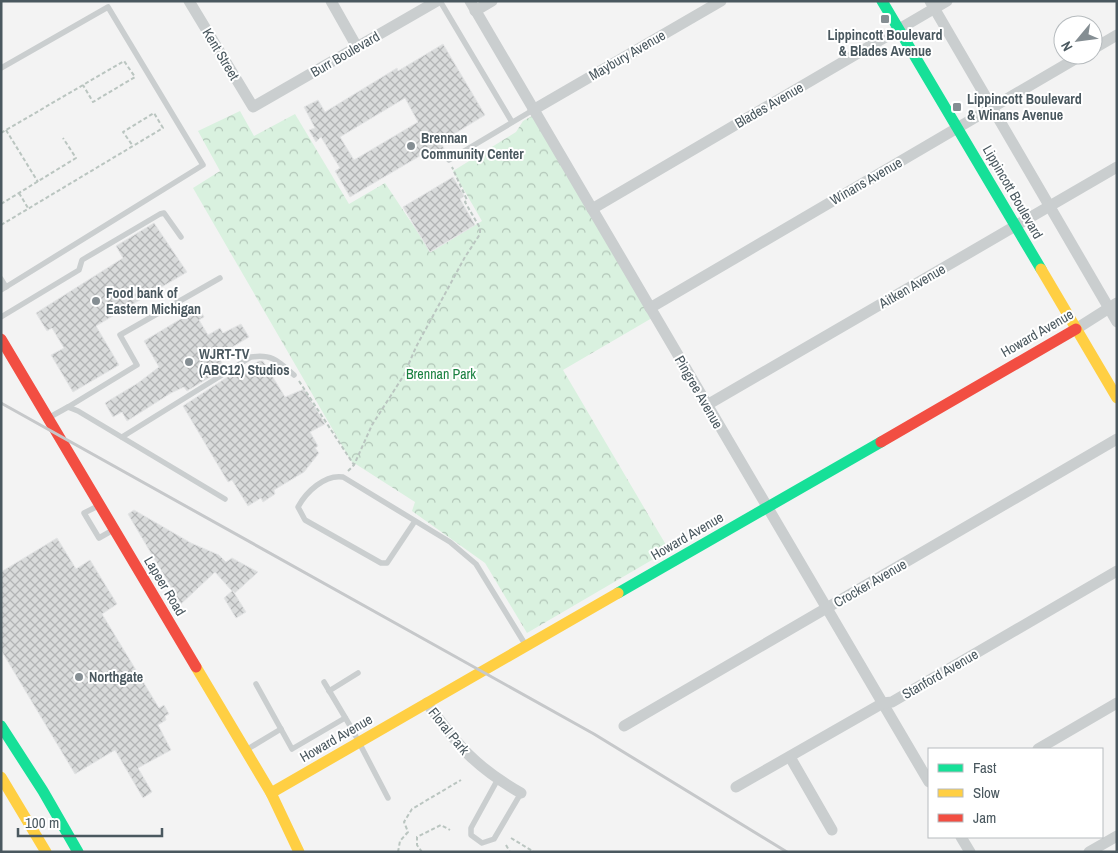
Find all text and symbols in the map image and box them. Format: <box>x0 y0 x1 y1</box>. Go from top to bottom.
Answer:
marker: Lippincott Boulevard & Blades Avenue <box>879 13 891 25</box>
north arrow <box>1053 15 1103 65</box>
street label: Kent Street <box>198 25 244 83</box>
street label: Maybury Avenue <box>586 26 668 84</box>
place label: Lippincott Boulevard & Blades Avenue <box>828 26 942 60</box>
street label: Burr Boulevard <box>307 27 383 81</box>
text: N <box>1057 38 1077 54</box>
street label: Blades Avenue <box>731 78 807 132</box>
place label: Lippincott Boulevard & Winans Avenue <box>967 90 1082 124</box>
marker: Lippincott Boulevard & Winans Avenue <box>951 101 963 113</box>
place label: Brennan Community Center <box>421 129 524 163</box>
marker: Brennan Community Center <box>405 140 417 152</box>
street label: Lippincott Boulevard <box>979 142 1047 242</box>
street label: Winans Avenue <box>827 153 905 209</box>
street label: Aitken Avenue <box>875 260 948 313</box>
place label: Food bank of Eastern Michigan <box>106 284 201 318</box>
marker: Food bank of Eastern Michigan <box>90 295 102 307</box>
street label: Howard Avenue <box>997 305 1077 361</box>
place label: WJRT-TV (ABC12) Studios <box>199 345 290 379</box>
street label: Pingree Avenue <box>671 352 727 432</box>
marker: WJRT-TV (ABC12) Studios <box>183 356 195 368</box>
park label: Brennan Park <box>406 365 476 383</box>
street label: Howard Avenue <box>647 508 727 564</box>
street label: Lapeer Road <box>140 553 190 619</box>
street label: Crocker Avenue <box>830 555 910 611</box>
street label: Stanford Avenue <box>899 645 981 703</box>
place label: Northgate <box>89 668 143 686</box>
marker: Northgate <box>73 671 85 683</box>
street label: Floral Park <box>425 704 474 758</box>
street label: Howard Avenue <box>296 710 376 766</box>
legend <box>928 748 1103 838</box>
text: Fast <box>973 757 997 778</box>
text: Slow <box>973 782 1000 803</box>
scale bar <box>18 806 161 838</box>
text: Jam <box>973 807 996 828</box>
text: 100 m <box>25 812 59 833</box>

